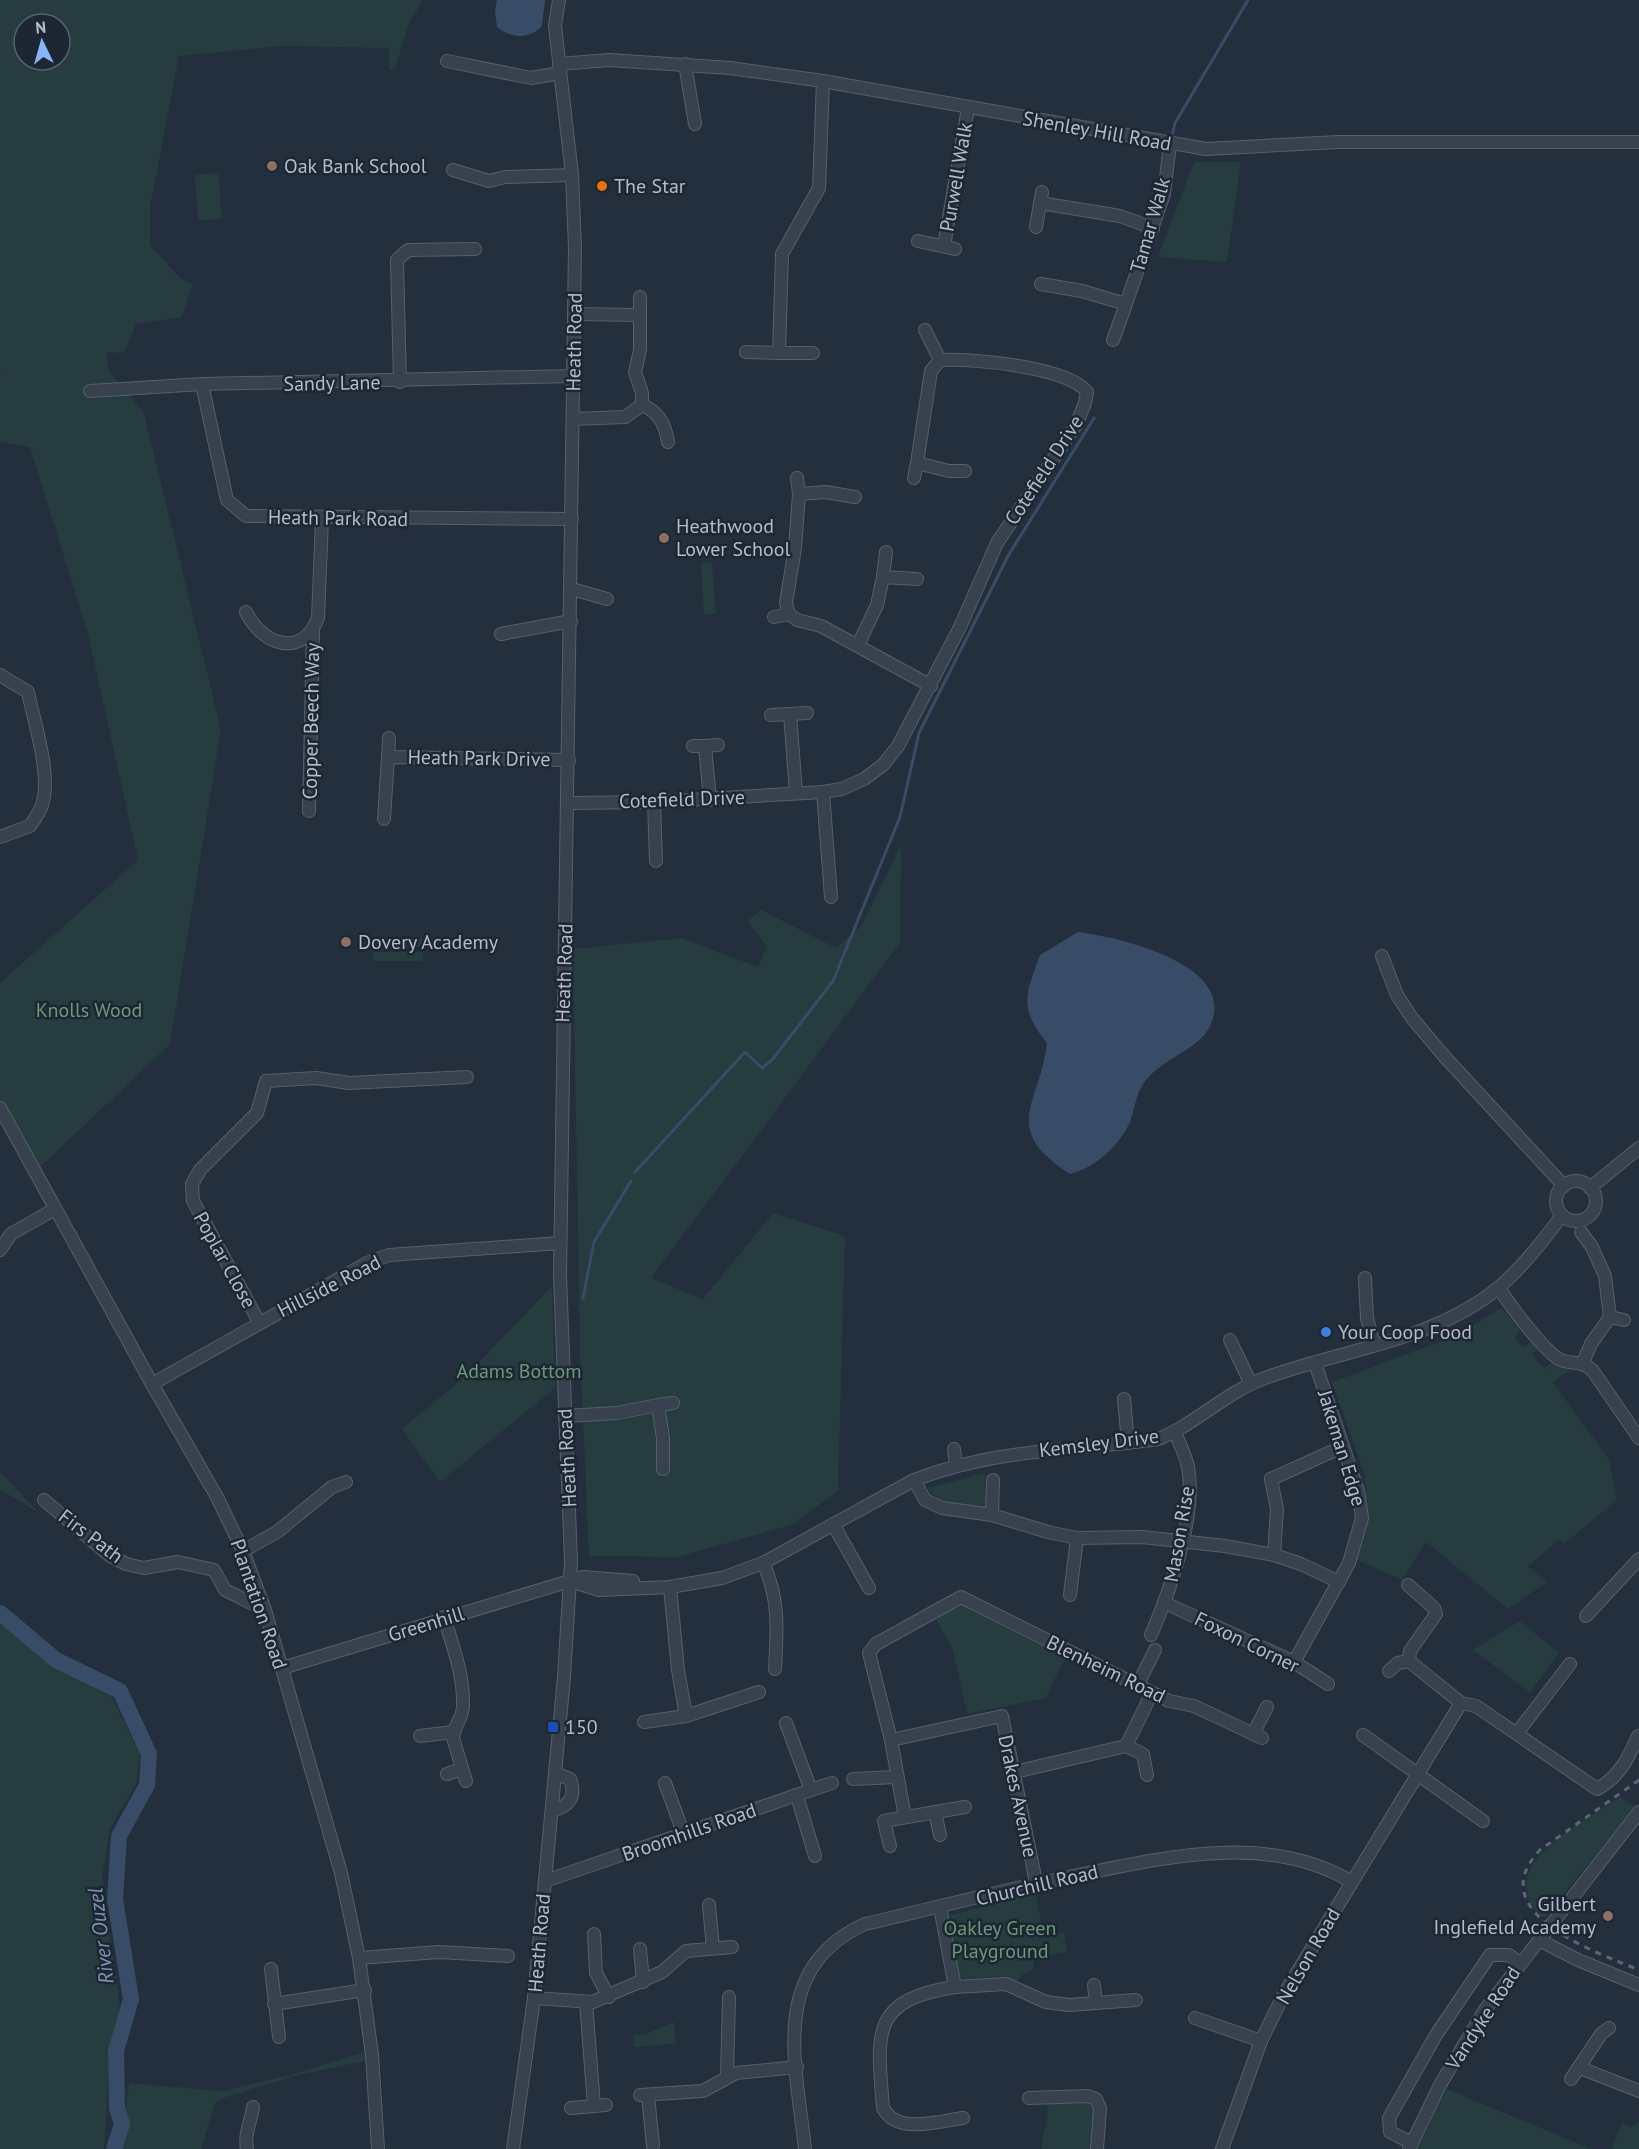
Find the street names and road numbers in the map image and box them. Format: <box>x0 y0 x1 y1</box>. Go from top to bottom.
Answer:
street label: Shenley Hill Road <box>1021 105 1173 157</box>
street label: Purwell Walk <box>934 120 978 234</box>
street label: Tamar Walk <box>1124 174 1176 276</box>
street label: Heath Road <box>560 292 588 392</box>
street label: Sandy Lane <box>283 369 381 397</box>
street label: Cotefield Drive <box>999 410 1089 530</box>
street label: Heath Park Road <box>268 504 408 532</box>
street label: Copper Beech Way <box>297 642 325 800</box>
street label: Heath Park Drive <box>407 744 551 772</box>
street label: Cotefield Drive <box>619 784 745 814</box>
street label: Heath Road <box>549 923 579 1023</box>
street label: Poplar Close <box>188 1207 262 1313</box>
street label: Hillside Road <box>273 1249 385 1323</box>
street label: Jakeman Edge <box>1312 1386 1372 1509</box>
street label: Heath Road <box>551 1408 583 1508</box>
street label: Kemsley Drive <box>1038 1423 1160 1463</box>
street label: Mason Rise <box>1158 1484 1200 1584</box>
street label: Firs Path <box>53 1503 129 1569</box>
street label: Plantation Road <box>225 1535 293 1673</box>
street label: Greenhill <box>385 1600 467 1648</box>
street label: Foxon Corner <box>1190 1605 1304 1679</box>
street label: Blenheim Road <box>1042 1629 1170 1709</box>
street label: Drakes Avenue <box>992 1732 1044 1860</box>
street label: Broomhills Road <box>618 1797 760 1867</box>
street label: Churchill Road <box>973 1858 1101 1912</box>
street label: Heath Road <box>522 1893 556 1993</box>
street label: Nelson Road <box>1270 1903 1346 2009</box>
street label: Vandyke Road <box>1439 1961 1526 2076</box>

